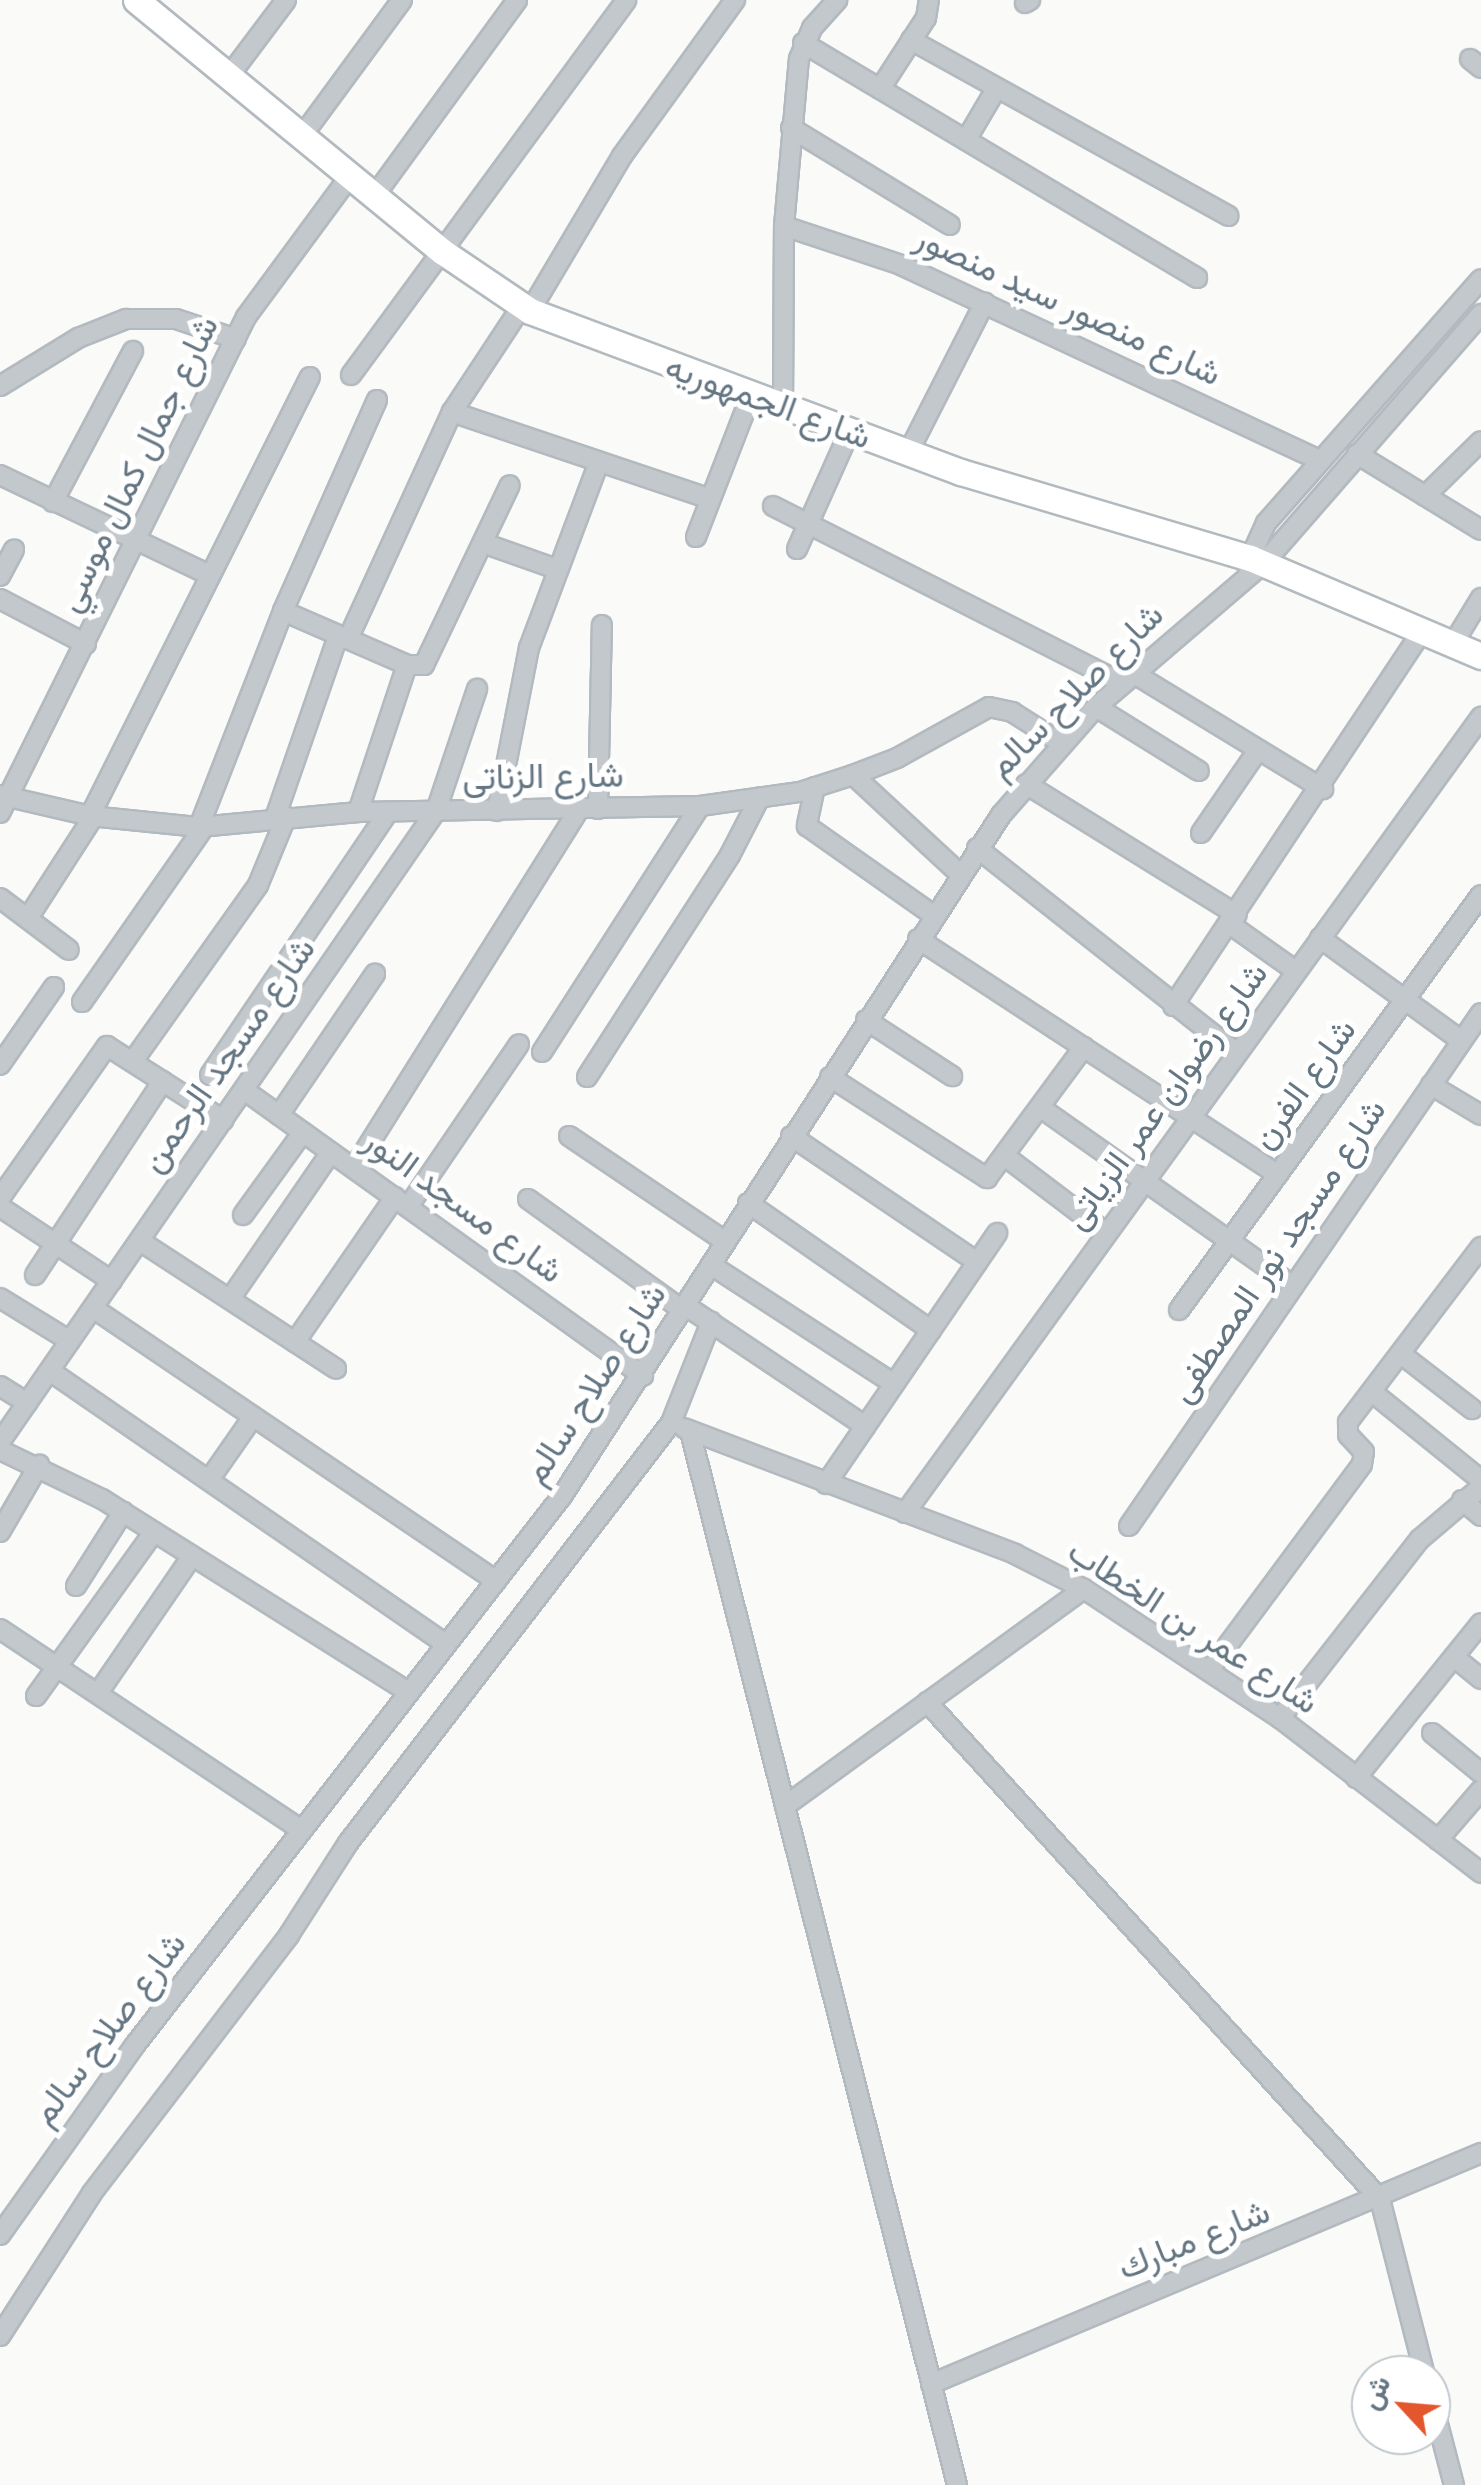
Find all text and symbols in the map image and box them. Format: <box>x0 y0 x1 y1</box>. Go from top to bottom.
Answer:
street label: شارع منصور سيد منصور <box>908 217 1228 395</box>
street label: شارع جمال كمال موسي <box>48 309 228 619</box>
street label: شارع الجمهوريه <box>660 345 876 459</box>
street label: شارع صلاح سالم <box>979 594 1173 788</box>
street label: شارع الزناتى <box>462 755 624 799</box>
street label: شارع مسجد الرحمن <box>131 930 325 1180</box>
street label: شارع رضوان عمر الزياتى <box>1055 954 1277 1238</box>
street label: شارع الفرن <box>1243 1011 1365 1157</box>
street label: شارع مسجد نور المصطفى <box>1161 1091 1395 1411</box>
street label: شارع مسجد النور <box>355 1119 571 1293</box>
street label: شارع صلاح سالم <box>514 1276 676 1492</box>
street label: شارع عمر بن الخطاب <box>1060 1530 1326 1724</box>
street label: شارع صلاح سالم <box>23 1924 195 2134</box>
street label: شارع مبارك <box>1112 2191 1276 2289</box>
north arrow <box>1351 2355 1451 2455</box>
text: ش <box>1351 2369 1400 2416</box>

